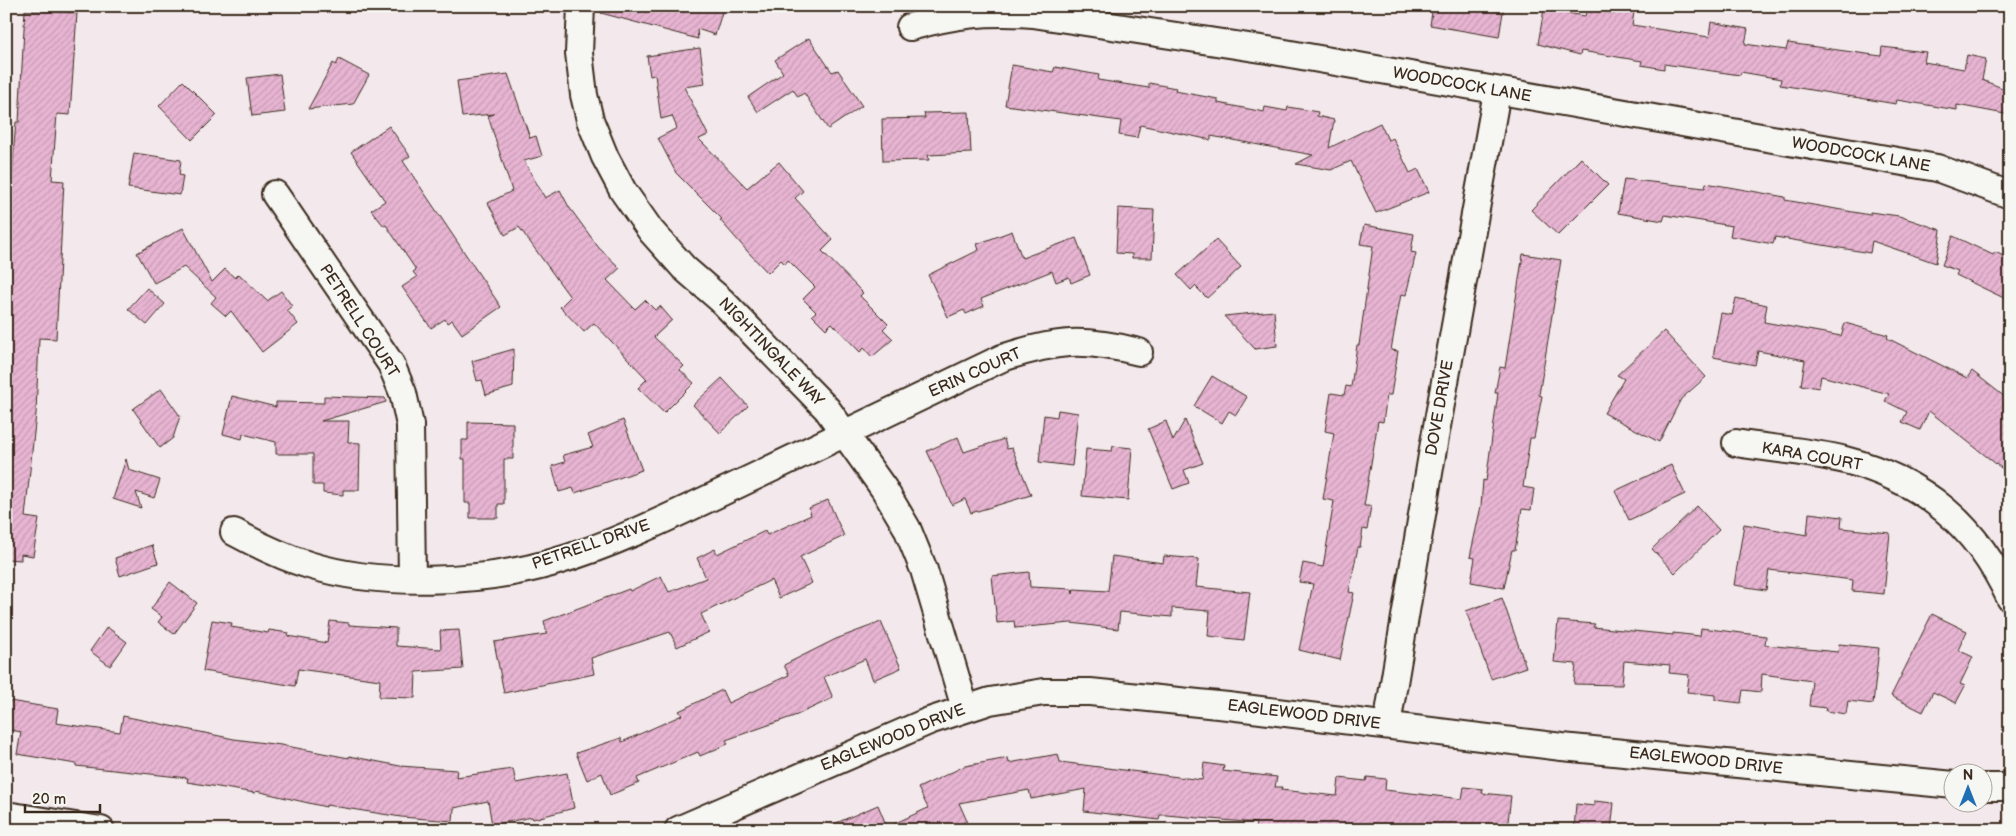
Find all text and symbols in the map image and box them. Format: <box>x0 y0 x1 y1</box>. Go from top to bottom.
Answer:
street label: WOODCOCK LANE <box>1391 63 1533 107</box>
street label: WOODCOCK LANE <box>1790 133 1932 177</box>
street label: PETRELL COURT <box>315 261 403 381</box>
street label: NIGHTINGALE WAY <box>714 294 828 411</box>
street label: ERIN COURT <box>926 344 1025 402</box>
street label: DOVE DRIVE <box>1422 359 1458 457</box>
street label: KARA COURT <box>1760 439 1864 475</box>
street label: PETRELL DRIVE <box>530 516 652 574</box>
street label: EAGLEWOOD DRIVE <box>1226 696 1382 734</box>
street label: EAGLEWOOD DRIVE <box>818 700 968 776</box>
street label: EAGLEWOOD DRIVE <box>1628 743 1784 779</box>
north arrow <box>1944 764 1994 814</box>
text: N <box>1963 767 1973 784</box>
scale bar <box>25 781 100 813</box>
text: 20 m <box>32 790 66 809</box>

